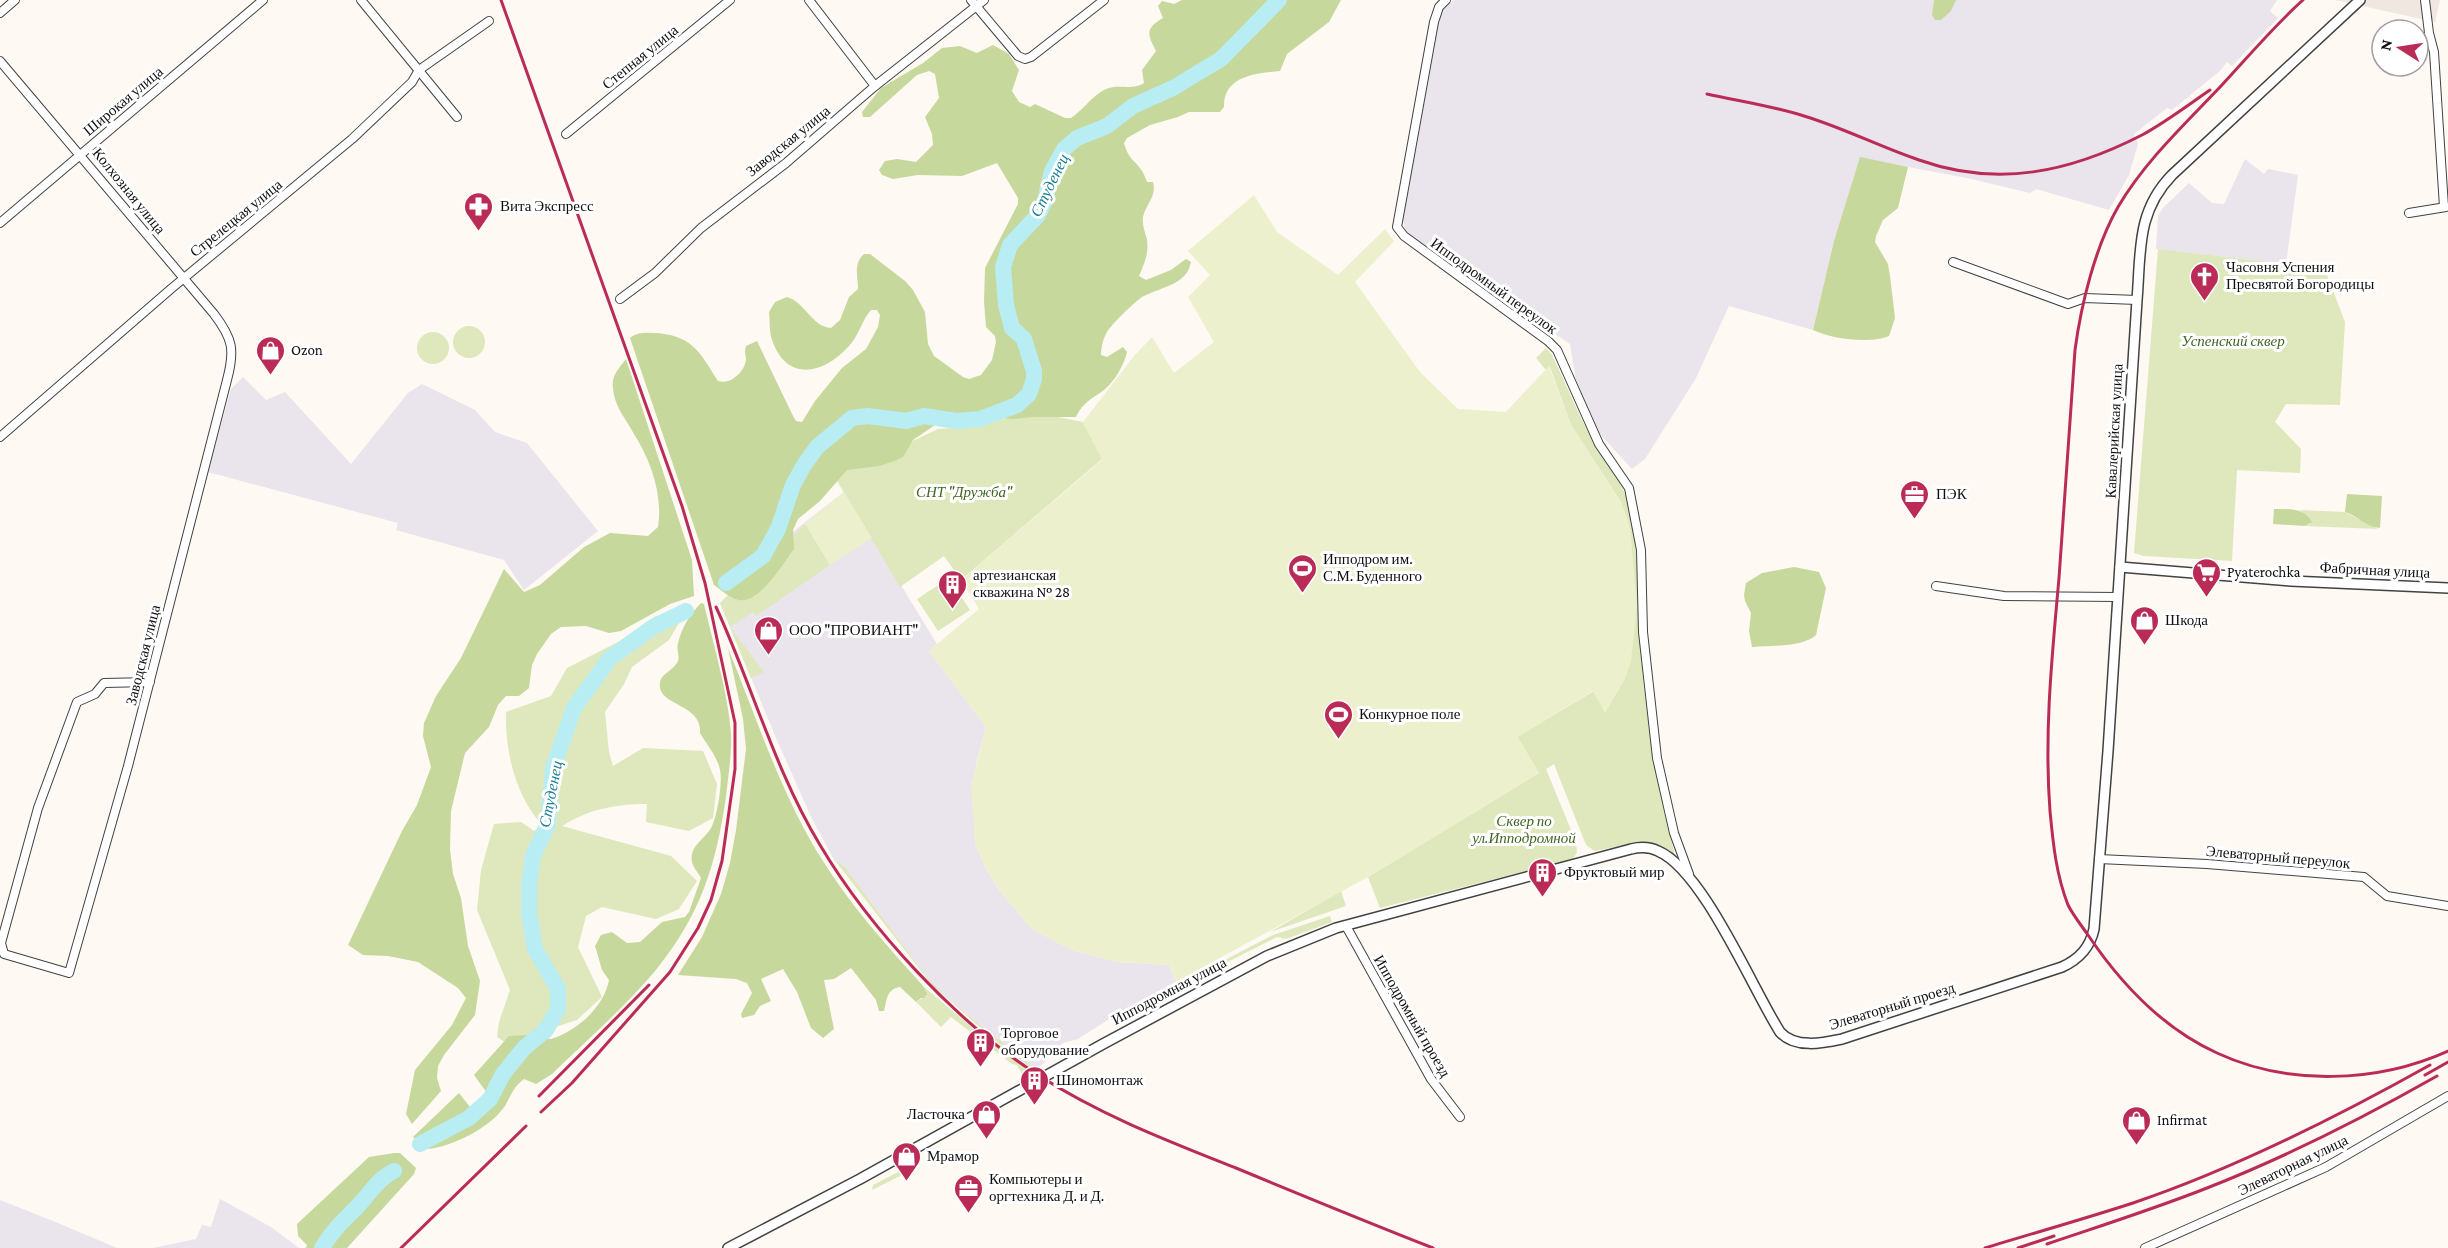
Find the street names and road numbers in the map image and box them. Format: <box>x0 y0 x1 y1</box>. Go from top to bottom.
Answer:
street label: Степная улица <box>599 21 681 92</box>
street label: Широкая улица <box>80 63 166 139</box>
street label: Заводская улица <box>743 102 833 180</box>
street label: Колхозная улица <box>89 145 169 237</box>
street label: Стрелецкая улица <box>187 176 285 260</box>
street label: Ипподромный переулок <box>1428 235 1561 338</box>
street label: Кавалерийская улица <box>2102 363 2126 499</box>
street label: Фабричная улица <box>2319 559 2431 581</box>
street label: Заводская улица <box>123 603 163 707</box>
street label: Элеваторный переулок <box>2205 843 2352 871</box>
street label: Ипподромный проезд <box>1371 952 1454 1080</box>
street label: Ипподромная улица <box>1109 954 1229 1028</box>
street label: Элеваторный проезд <box>1827 979 1957 1033</box>
street label: Элеваторная улица <box>2236 1131 2351 1198</box>

